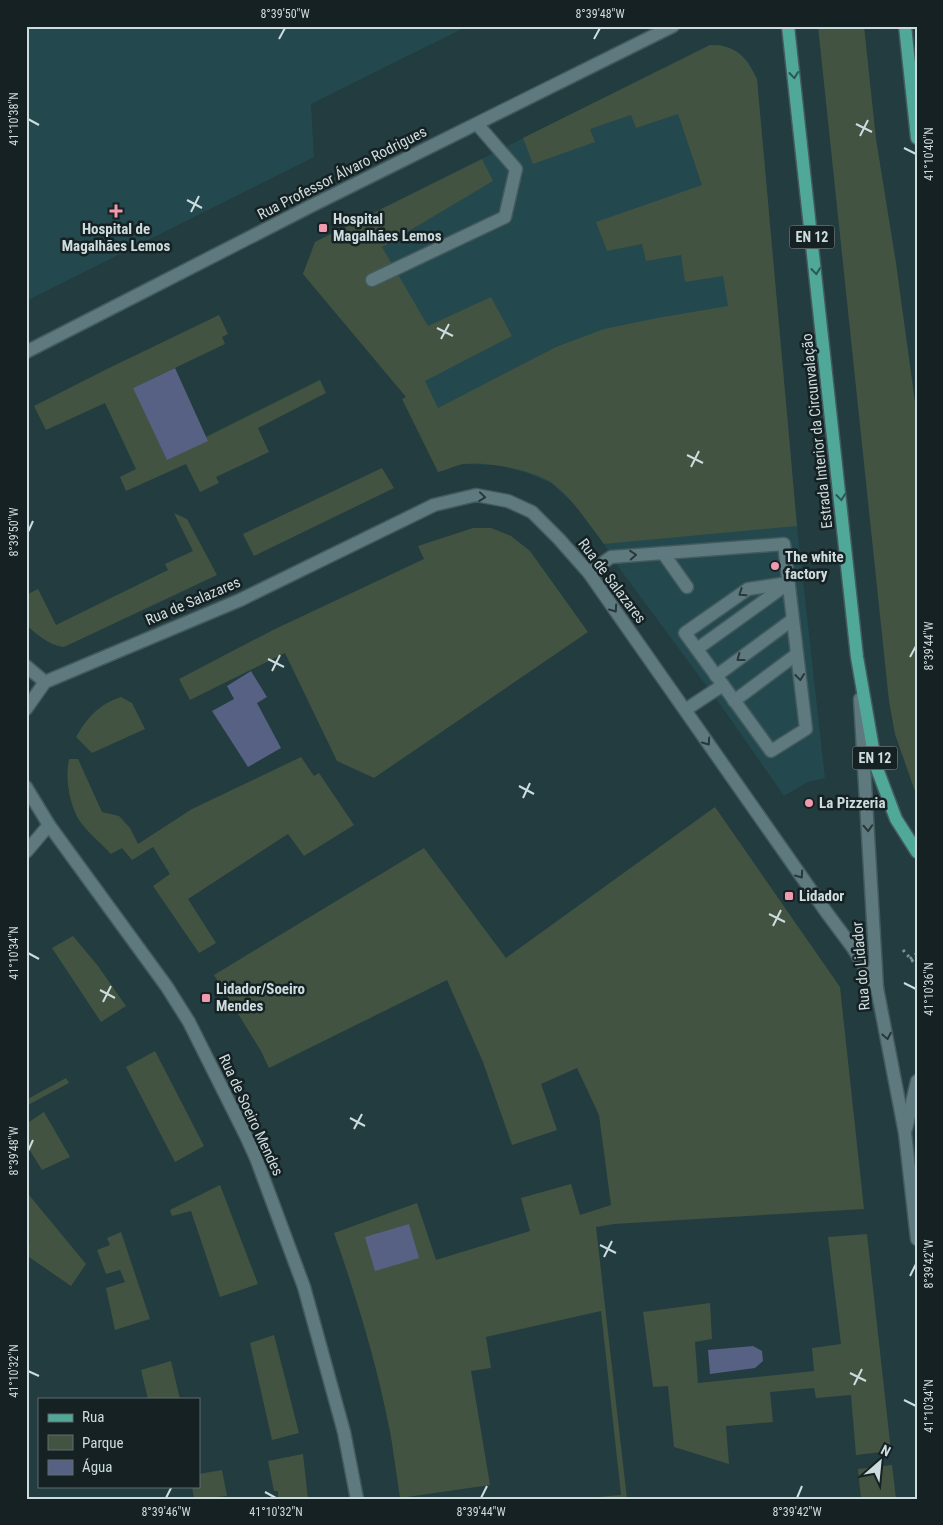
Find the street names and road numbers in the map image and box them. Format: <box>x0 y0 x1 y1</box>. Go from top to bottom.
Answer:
street label: Rua Professor Álvaro Rodrigues <box>254 122 430 224</box>
road number: EN 12 <box>790 226 834 248</box>
street label: Estrada Interior da Circunvalação <box>798 333 836 529</box>
street label: Rua de Salazares <box>574 535 650 627</box>
street label: Rua de Salazares <box>143 573 243 629</box>
road number: EN 12 <box>852 746 898 770</box>
street label: Rua do Lidador <box>848 920 874 1011</box>
street label: Rua de Soeiro Mendes <box>215 1051 287 1179</box>

